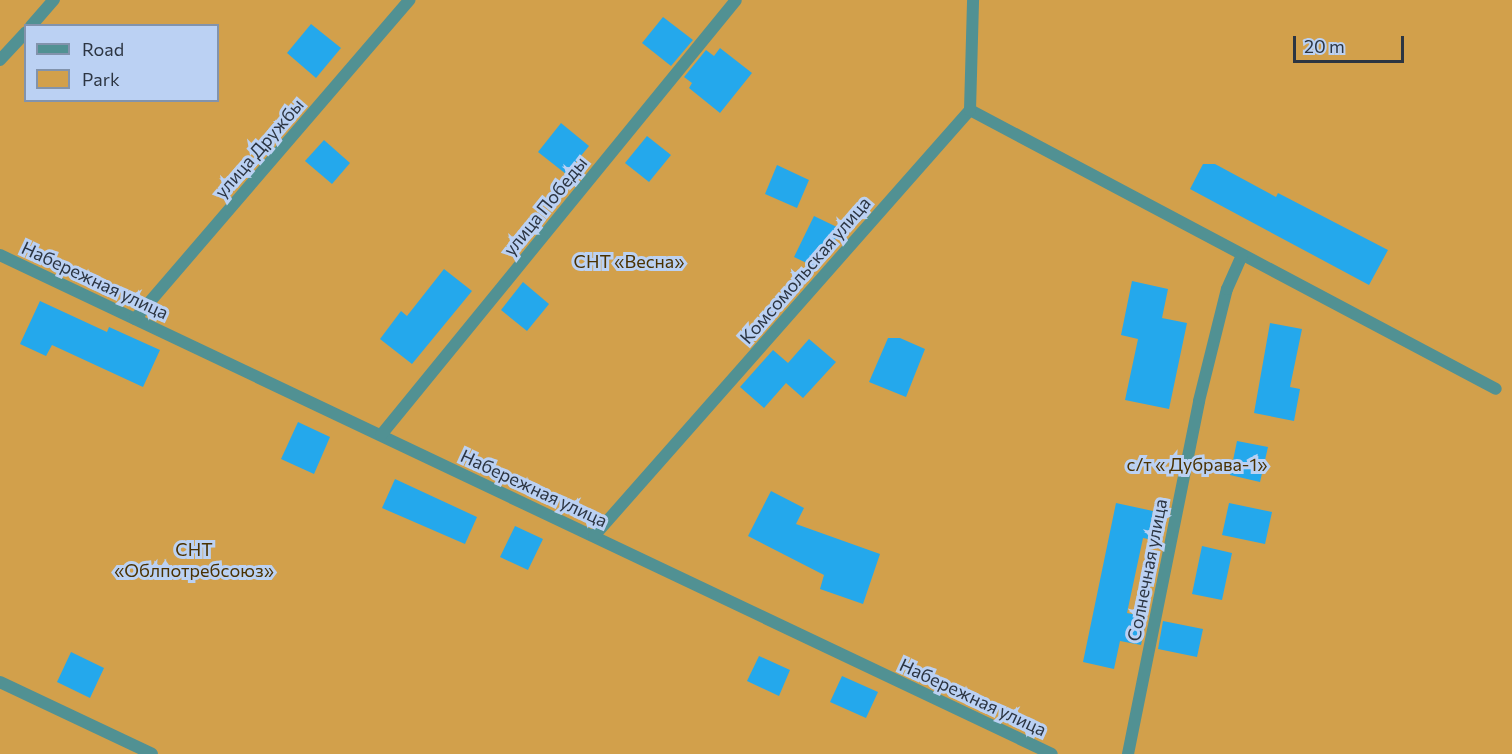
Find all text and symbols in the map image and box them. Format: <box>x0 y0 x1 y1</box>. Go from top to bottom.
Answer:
legend <box>24 24 219 102</box>
scale bar <box>1296 24 1407 62</box>
text: 20 m <box>1304 35 1345 57</box>
text: Road <box>82 38 124 60</box>
text: Park <box>82 68 120 90</box>
street label: улица Дружбы <box>210 94 308 202</box>
street label: улица Победы <box>499 152 591 260</box>
street label: Комсомольская улица <box>735 192 875 348</box>
street label: Набережная улица <box>18 237 172 323</box>
park label: СНТ «Весна» <box>574 250 684 272</box>
street label: Набережная улица <box>457 445 611 531</box>
park label: с/т « Дубрава-1» <box>1127 453 1267 475</box>
street label: Солнечная улица <box>1123 497 1171 643</box>
park label: СНТ «Облпотребсоюз» <box>114 539 274 582</box>
street label: Набережная улица <box>896 654 1050 740</box>

